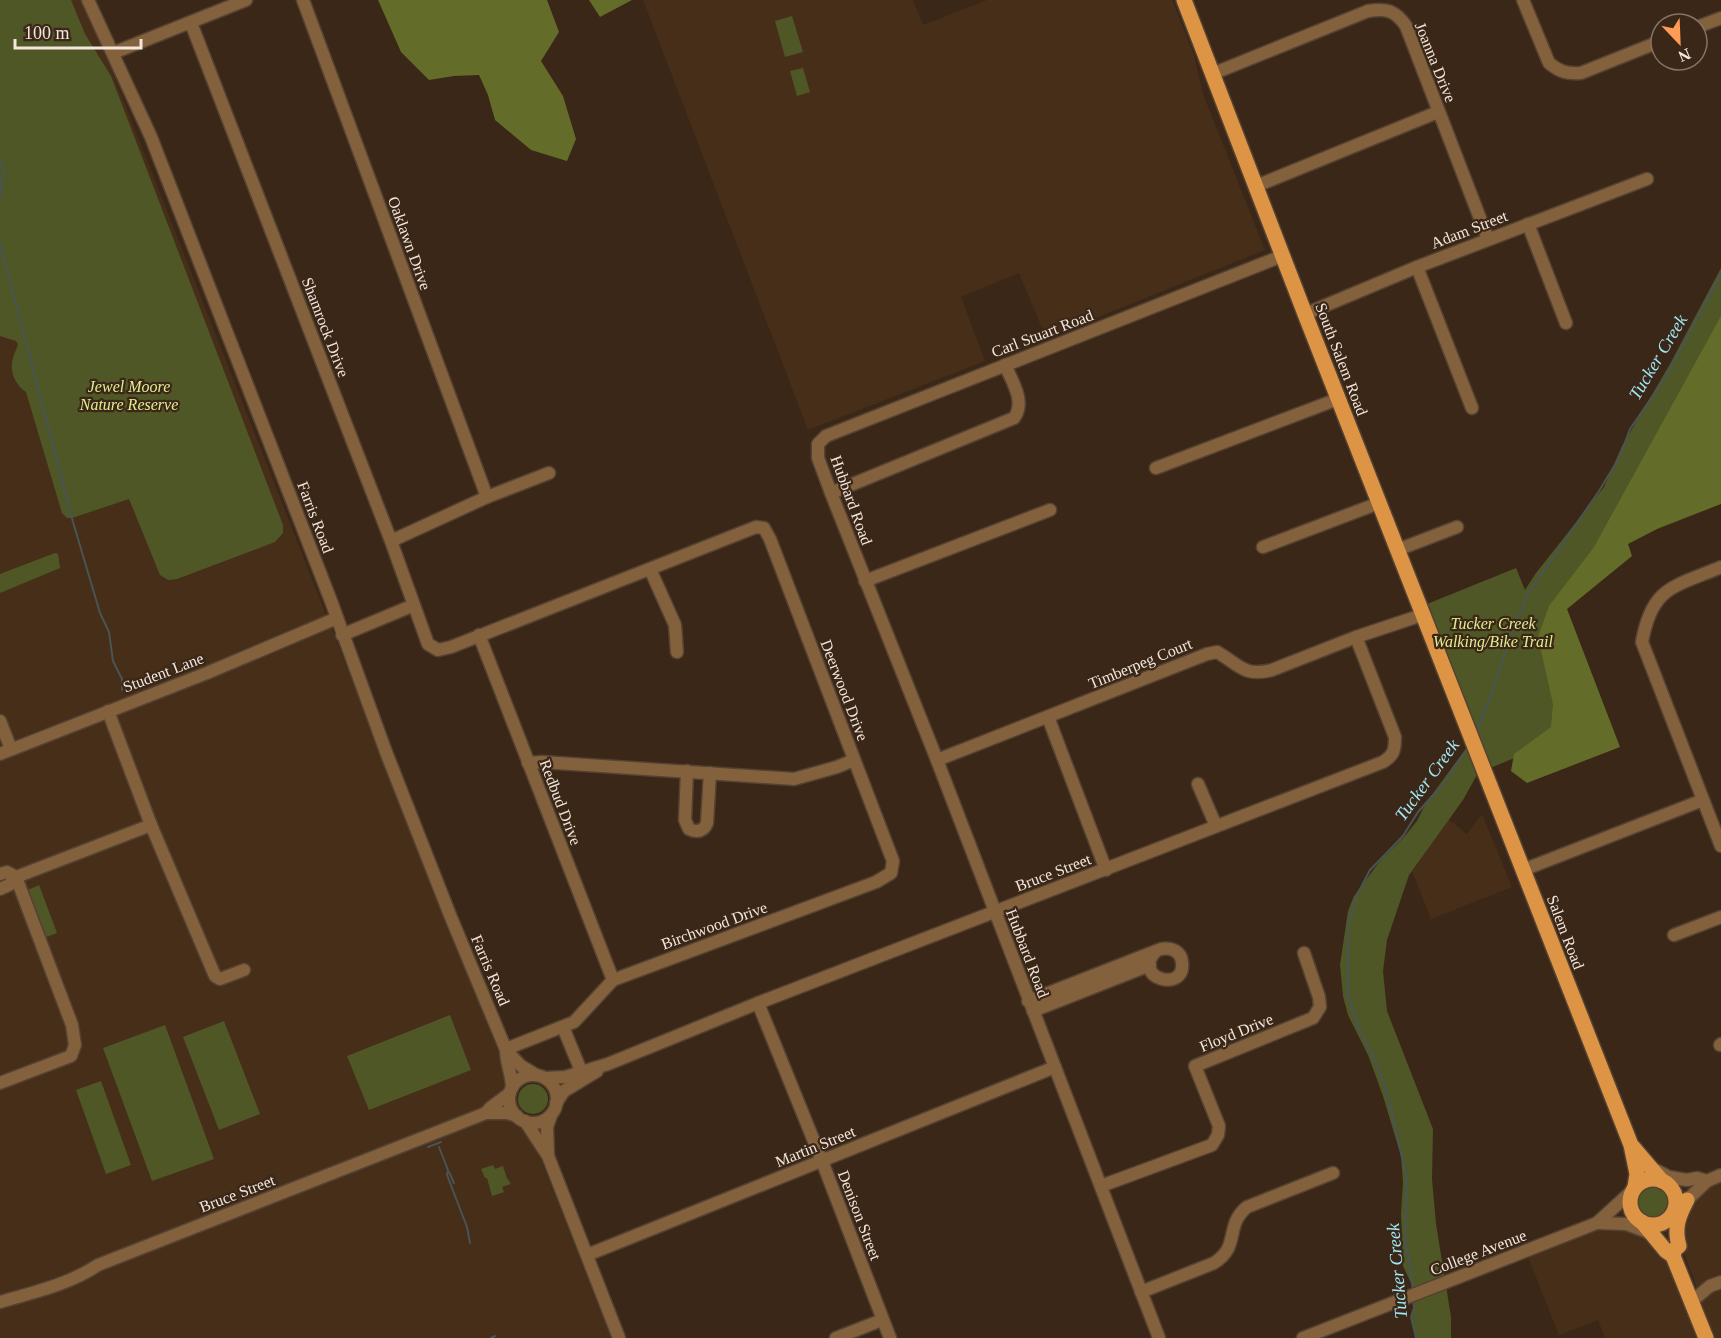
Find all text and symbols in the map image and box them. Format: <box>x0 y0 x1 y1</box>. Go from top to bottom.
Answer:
scale bar <box>15 12 141 50</box>
north arrow <box>1649 12 1709 72</box>
street label: Joanna Drive <box>1412 20 1459 105</box>
text: 100 m <box>24 23 70 43</box>
text: N <box>1676 45 1693 66</box>
street label: Oaklawn Drive <box>385 194 434 292</box>
street label: Adam Street <box>1429 207 1510 252</box>
street label: Shamrock Drive <box>299 275 352 379</box>
street label: South Salem Road <box>1312 301 1371 418</box>
street label: Carl Stuart Road <box>989 306 1095 361</box>
water label: Tucker Creek <box>1625 310 1692 403</box>
park label: Jewel Moore Nature Reserve <box>79 378 178 413</box>
street label: Hubbard Road <box>828 453 876 547</box>
street label: Farris Road <box>294 479 337 555</box>
park label: Tucker Creek Walking/Bike Trail <box>1433 615 1553 651</box>
street label: Timberpeg Court <box>1086 635 1195 693</box>
street label: Deerwood Drive <box>817 637 872 743</box>
street label: Student Lane <box>121 649 206 696</box>
water label: Tucker Creek <box>1391 735 1464 825</box>
street label: Redbud Drive <box>536 757 585 847</box>
street label: Bruce Street <box>1013 850 1094 895</box>
street label: Salem Road <box>1544 893 1587 972</box>
street label: Birchwood Drive <box>659 898 769 953</box>
street label: Hubbard Road <box>1003 906 1052 1000</box>
street label: Farris Road <box>468 932 513 1008</box>
street label: Floyd Drive <box>1197 1010 1276 1056</box>
street label: Martin Street <box>773 1122 858 1170</box>
street label: Denison Street <box>835 1168 885 1263</box>
street label: Bruce Street <box>197 1171 278 1216</box>
water label: Tucker Creek <box>1383 1221 1411 1320</box>
street label: College Avenue <box>1428 1226 1529 1280</box>

